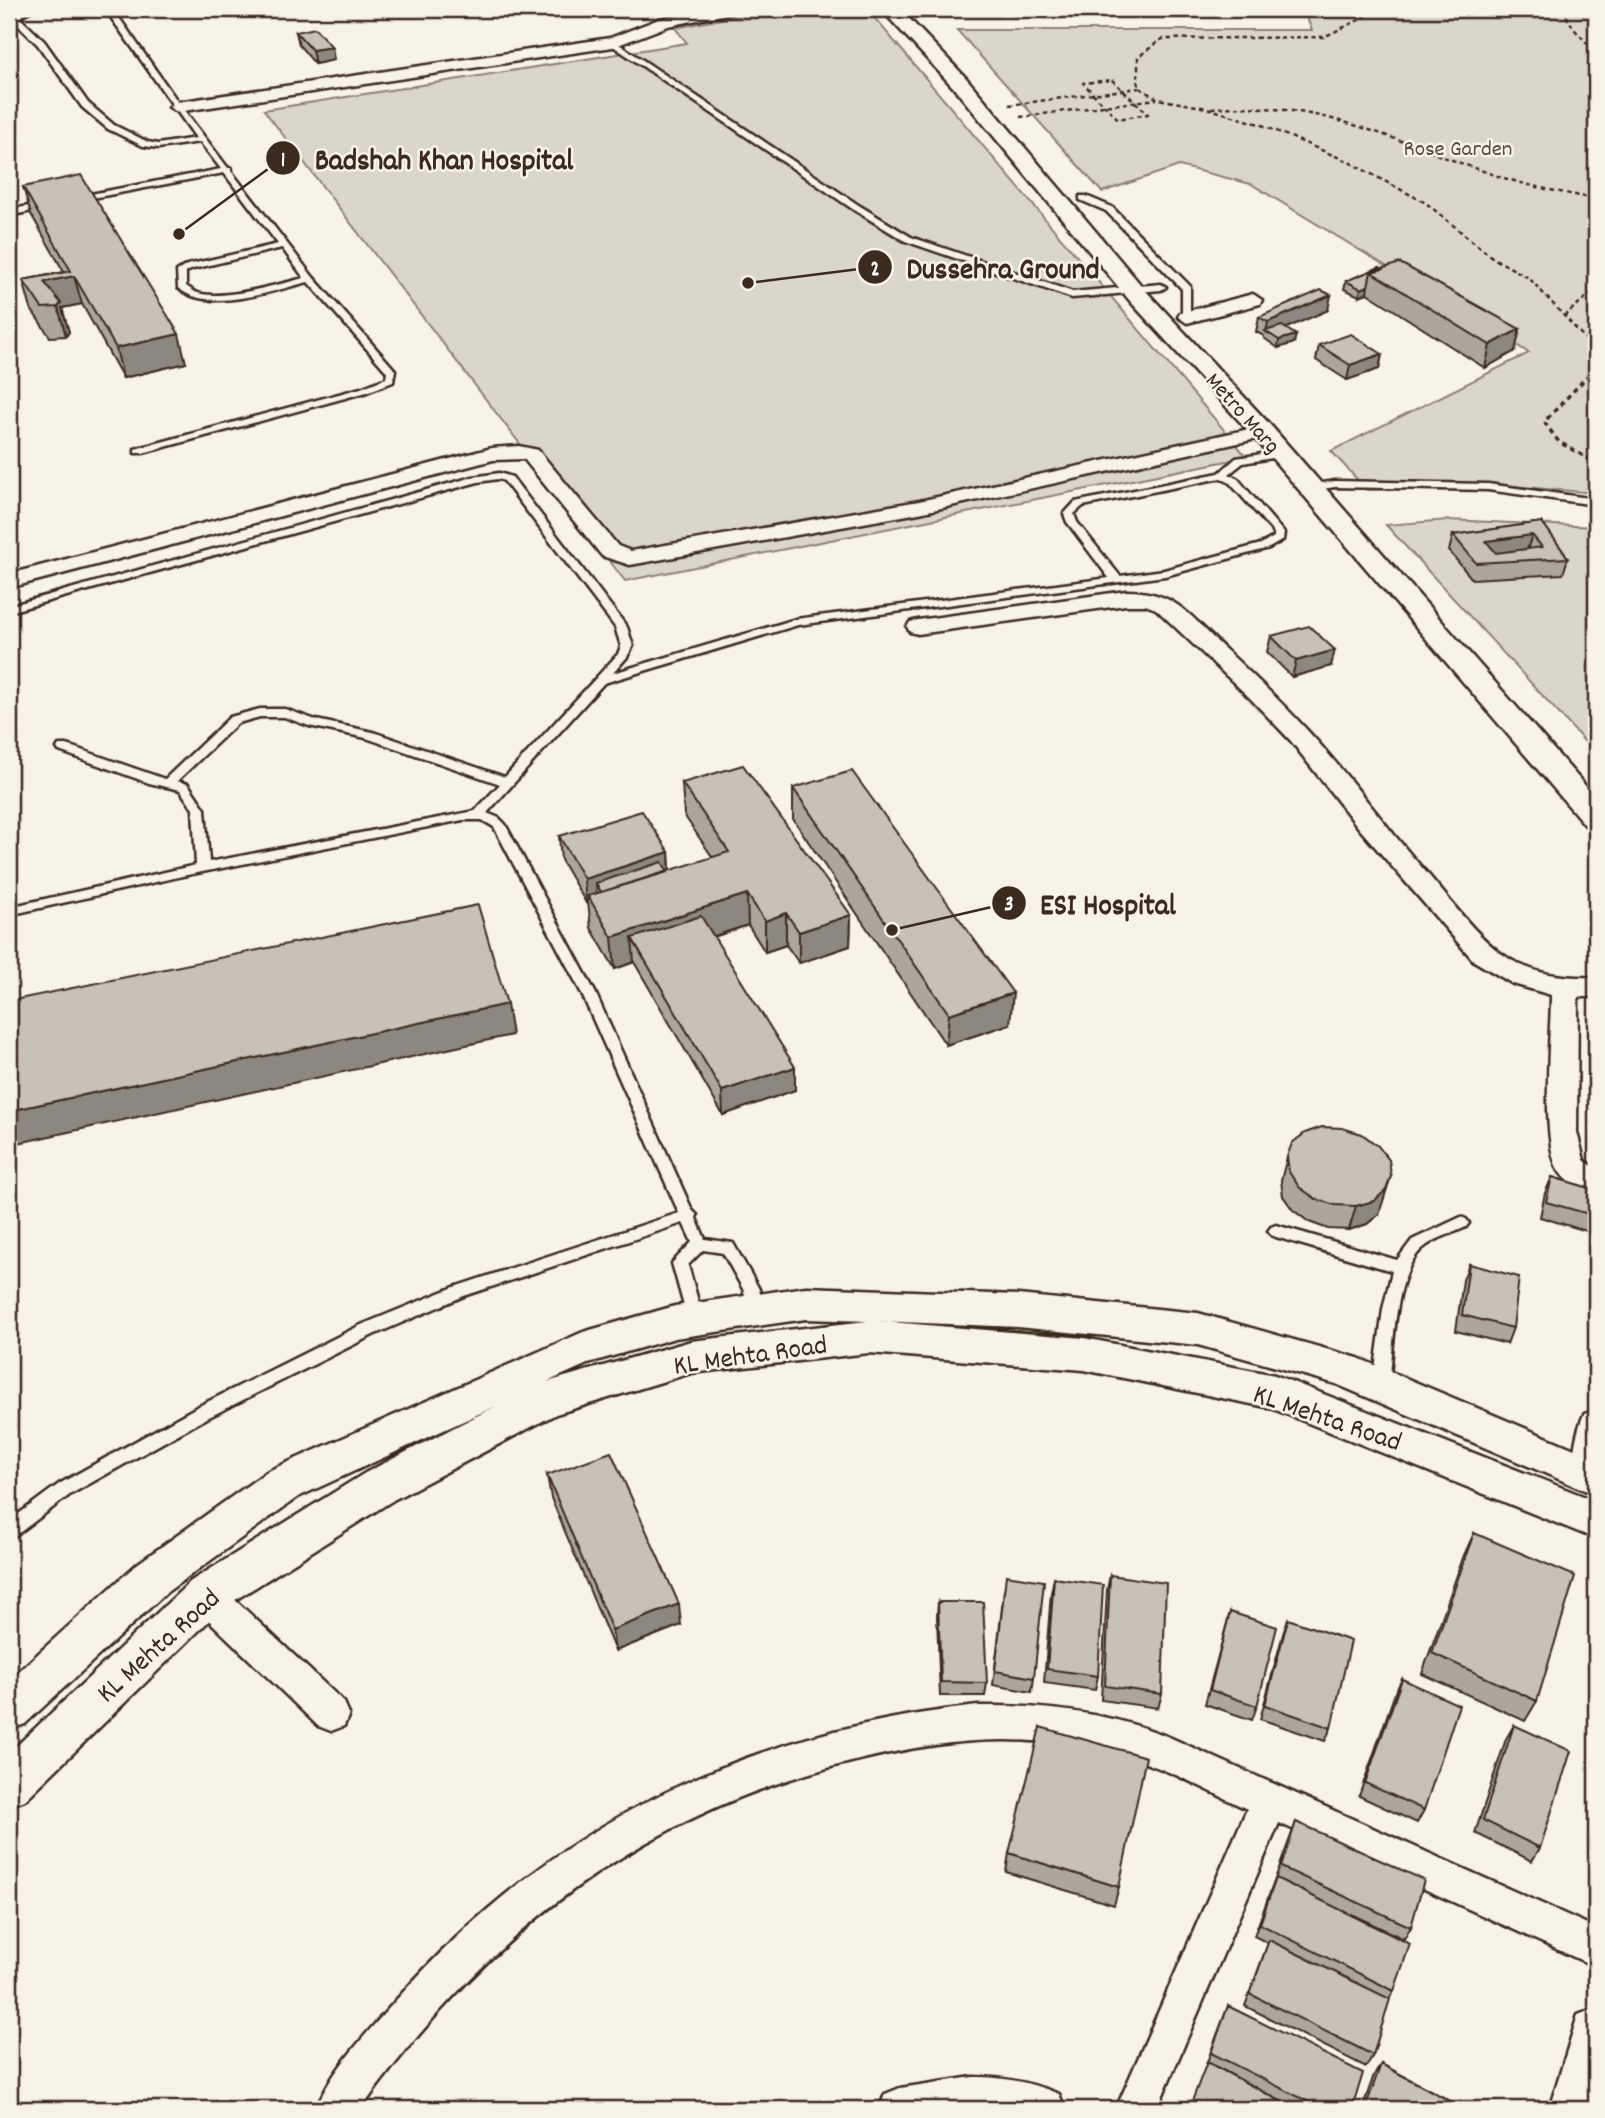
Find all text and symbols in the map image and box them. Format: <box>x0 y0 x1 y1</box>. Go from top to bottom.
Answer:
callout: Badshah Khan Hospital <box>266 133 587 184</box>
park label: Rose Garden <box>1404 134 1512 167</box>
text: Badshah Khan Hospital <box>315 142 574 185</box>
text: 1 <box>281 147 285 177</box>
callout: Dussehra Ground <box>858 242 1114 293</box>
text: Dussehra Ground <box>906 251 1100 294</box>
text: 2 <box>870 256 880 286</box>
street label: Metro Marg <box>1196 367 1287 462</box>
callout: ESI Hospital <box>991 878 1190 929</box>
text: ESI Hospital <box>1040 887 1177 930</box>
text: 3 <box>1004 891 1014 921</box>
street label: KL Mehta Road <box>671 1327 830 1389</box>
street label: KL Mehta Road <box>1247 1377 1406 1465</box>
street label: KL Mehta Road <box>90 1581 231 1714</box>

